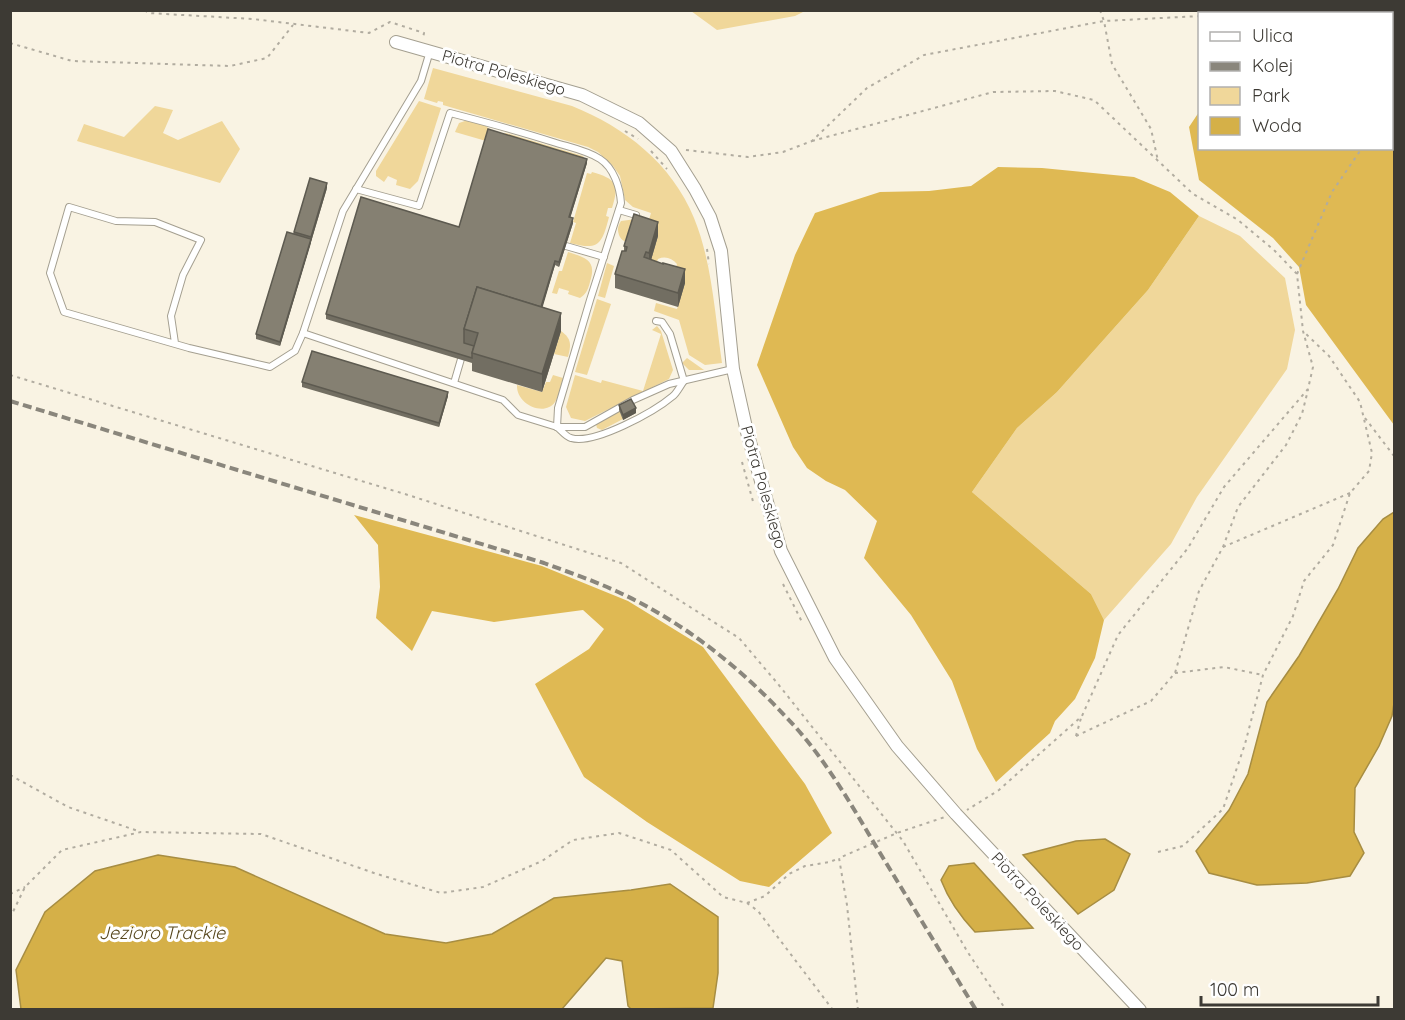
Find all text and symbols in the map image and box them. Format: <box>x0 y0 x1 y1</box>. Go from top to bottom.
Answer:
legend <box>1198 12 1393 150</box>
text: Ulica <box>1252 24 1293 47</box>
street label: Piotra Poleskiego <box>440 45 568 99</box>
text: Kolej <box>1252 54 1294 77</box>
text: Park <box>1252 84 1290 107</box>
text: Woda <box>1252 114 1302 137</box>
street label: Piotra Poleskiego <box>737 423 791 551</box>
street label: Piotra Poleskiego <box>987 848 1089 954</box>
water label: Jezioro Trackie <box>99 921 226 944</box>
scale bar <box>1201 969 1378 1007</box>
text: 100 m <box>1210 978 1259 1001</box>

